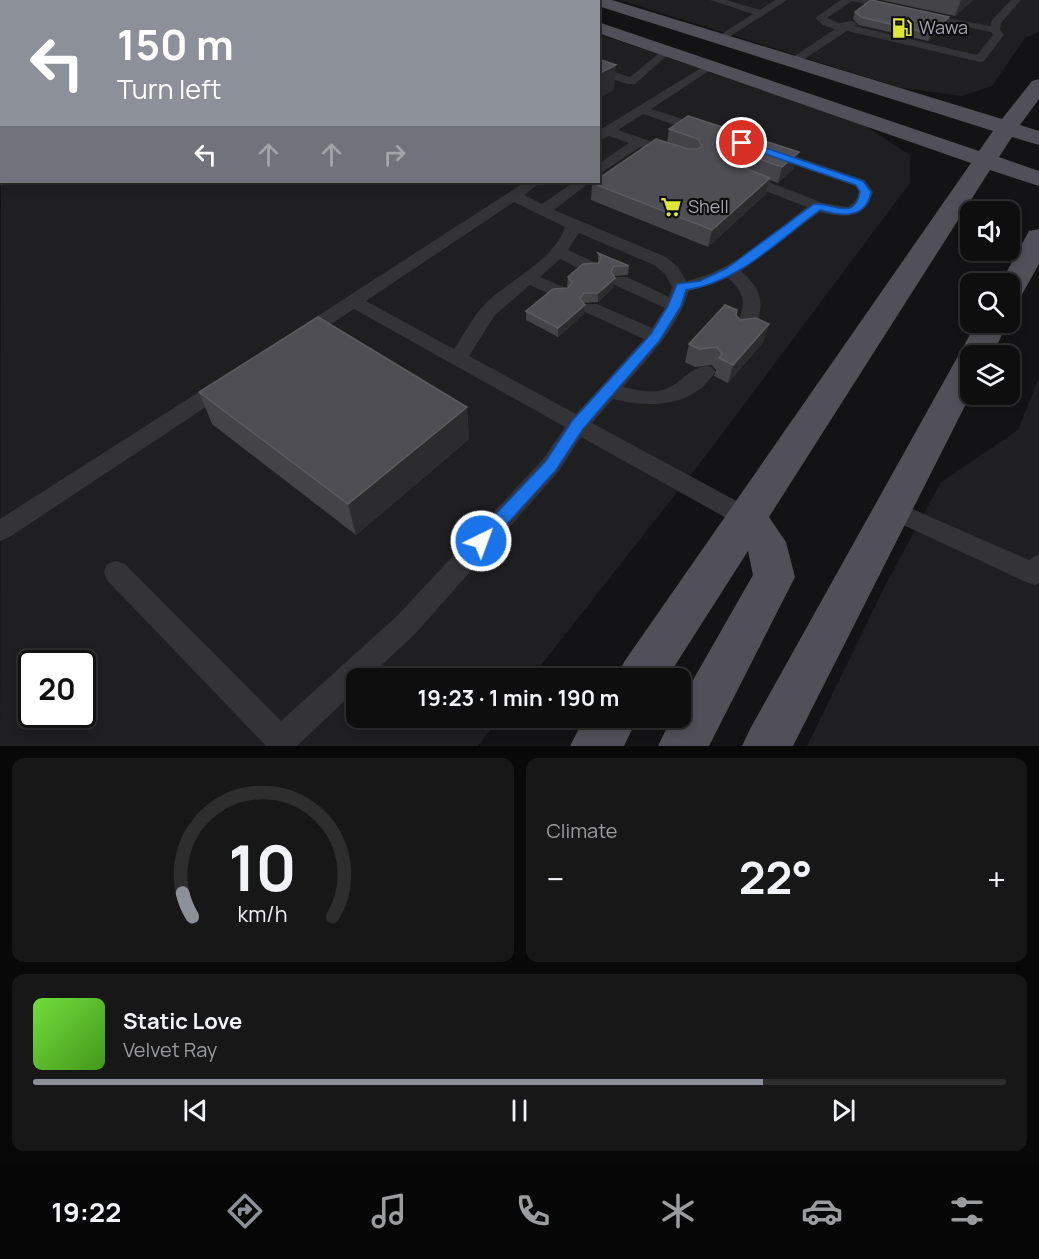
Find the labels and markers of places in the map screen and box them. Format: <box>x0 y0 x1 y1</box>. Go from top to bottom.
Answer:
place label: Wawa <box>919 15 968 39</box>
fuel station icon: Wawa <box>890 16 914 40</box>
pin <box>716 117 767 168</box>
place label: Shell <box>688 194 729 218</box>
supermarket icon: Shell <box>659 195 683 219</box>

